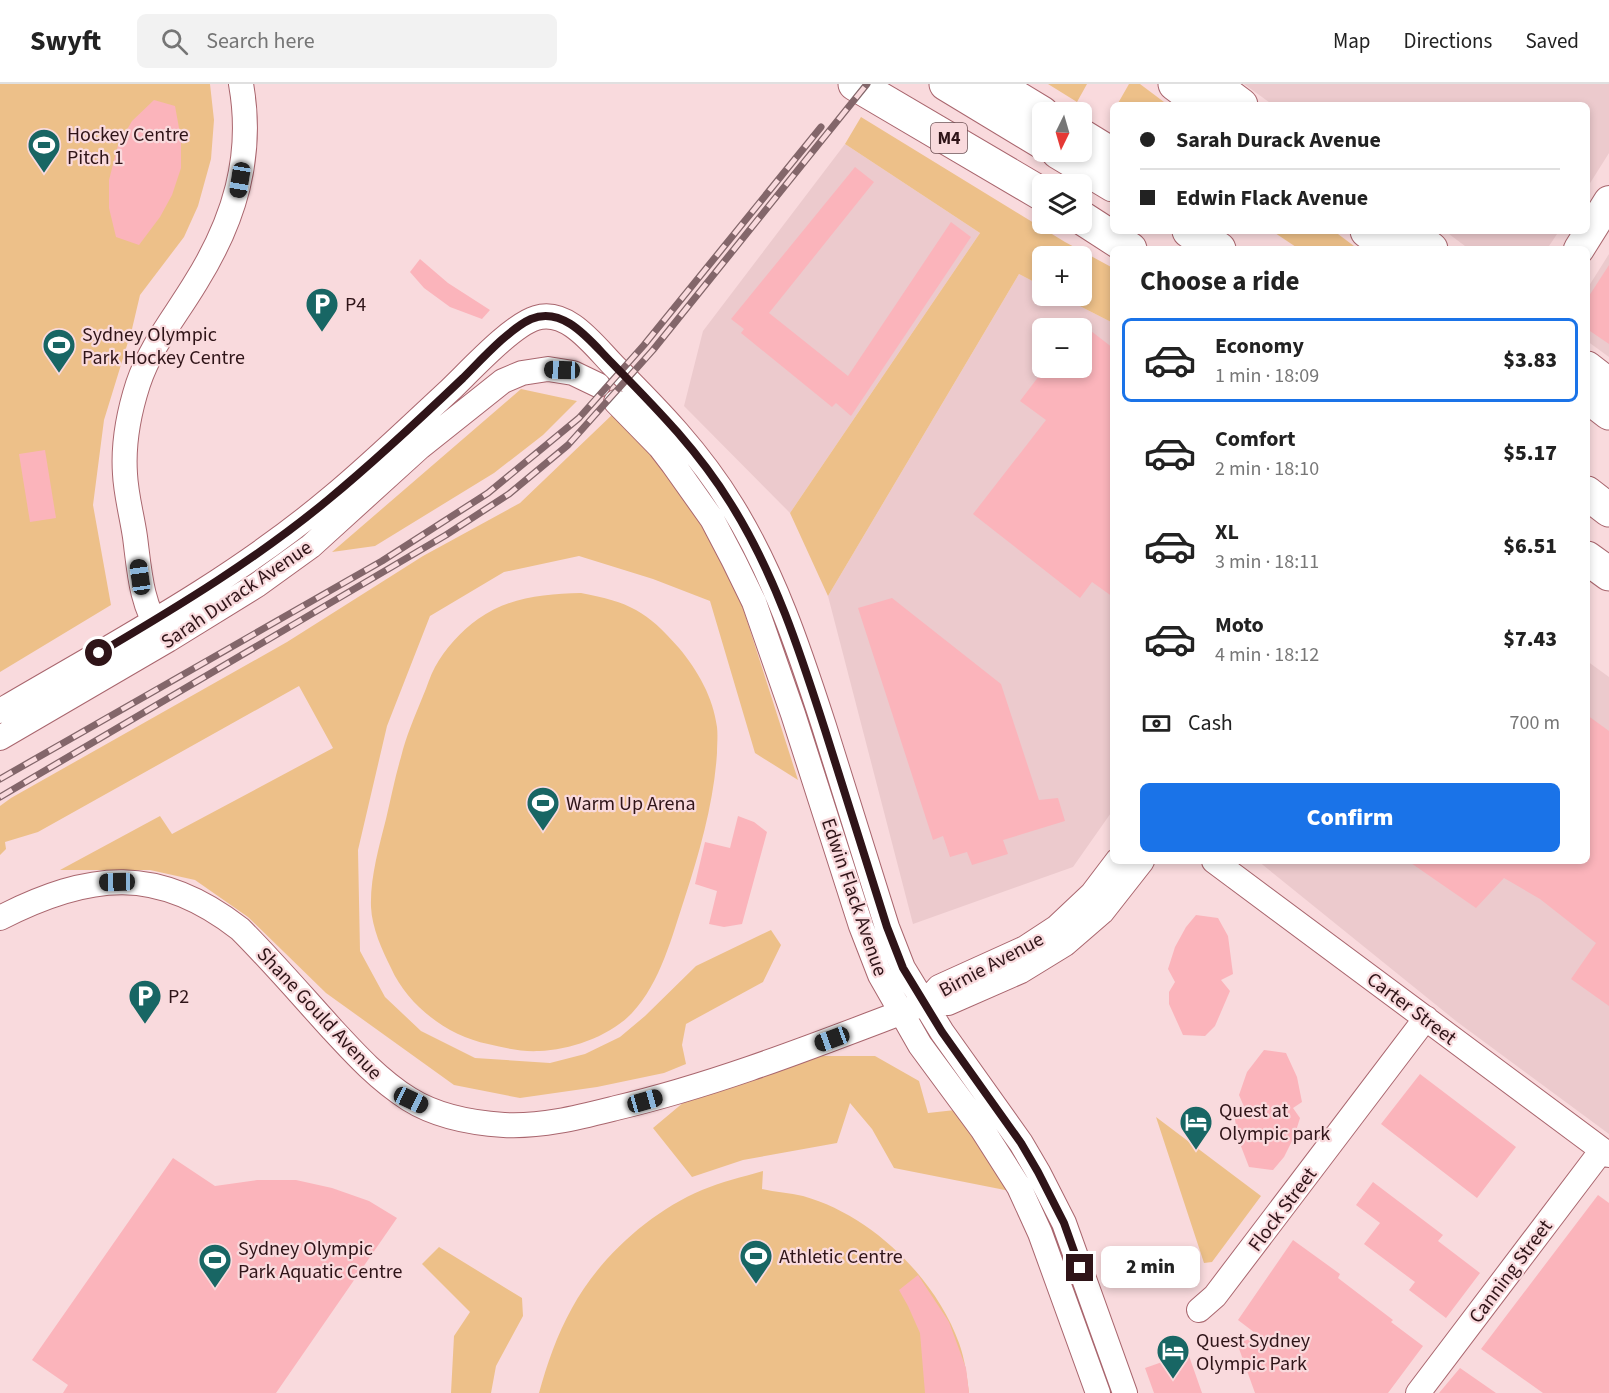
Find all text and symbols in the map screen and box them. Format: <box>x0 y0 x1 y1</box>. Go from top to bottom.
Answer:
search box <box>137 14 557 68</box>
text: Swyft <box>30 21 101 61</box>
icon: search <box>158 25 191 58</box>
text: Search here <box>206 25 315 57</box>
text: Map <box>1333 26 1371 56</box>
text: Directions <box>1404 26 1492 56</box>
text: Saved <box>1525 26 1579 56</box>
north arrow <box>1032 102 1092 162</box>
map controls <box>1032 102 1092 378</box>
place label: Hockey Centre Pitch 1 <box>67 121 189 172</box>
road number: M4 <box>931 123 967 153</box>
text: Sarah Durack Avenue <box>1176 124 1381 156</box>
sports icon: Hockey Centre Pitch 1 <box>26 127 62 174</box>
car <box>228 161 252 199</box>
button: layers <box>1032 174 1092 234</box>
text: Edwin Flack Avenue <box>1176 182 1368 214</box>
button: + <box>1032 246 1092 306</box>
text: Choose a ride <box>1140 262 1300 301</box>
parking icon: P4 <box>304 286 340 333</box>
place label: P4 <box>345 291 366 319</box>
button: − <box>1032 318 1092 378</box>
place label: Sydney Olympic Park Hockey Centre <box>82 321 245 372</box>
sports icon: Sydney Olympic Park Hockey Centre <box>41 327 77 374</box>
text: Economy <box>1215 330 1304 362</box>
icon: car <box>1143 333 1197 387</box>
text: $3.83 <box>1503 344 1557 376</box>
car <box>544 360 580 380</box>
text: 1 min · 18:09 <box>1215 362 1319 390</box>
text: Comfort <box>1215 423 1296 455</box>
icon: car <box>1143 426 1197 480</box>
text: $5.17 <box>1503 437 1557 469</box>
text: 2 min · 18:10 <box>1215 455 1319 483</box>
text: XL <box>1215 516 1239 548</box>
icon: car <box>1143 519 1197 573</box>
text: $6.51 <box>1503 530 1557 562</box>
street label: Sarah Durack Avenue <box>156 534 318 656</box>
text: 3 min · 18:11 <box>1215 548 1319 576</box>
car <box>129 558 151 596</box>
text: Moto <box>1215 609 1264 641</box>
icon: car <box>1143 612 1197 666</box>
text: $7.43 <box>1503 623 1557 655</box>
route start <box>85 639 112 666</box>
text: 4 min · 18:12 <box>1215 641 1319 669</box>
icon: cash <box>1140 707 1173 740</box>
text: Cash <box>1188 707 1233 739</box>
text: 700 m <box>1510 709 1560 737</box>
button: Confirm <box>1140 783 1560 852</box>
sports icon: Warm Up Arena <box>525 785 561 832</box>
place label: Warm Up Arena <box>566 790 696 818</box>
street label: Edwin Flack Avenue <box>814 815 894 980</box>
car <box>99 873 135 891</box>
street label: Birnie Avenue <box>934 925 1049 1004</box>
street label: Shane Gould Avenue <box>250 941 388 1086</box>
street label: Carter Street <box>1361 966 1462 1052</box>
parking icon: P2 <box>127 978 163 1025</box>
place label: P2 <box>168 983 189 1011</box>
car <box>812 1024 852 1054</box>
car <box>391 1084 431 1116</box>
car <box>625 1087 665 1115</box>
place label: Quest at Olympic park <box>1219 1097 1330 1148</box>
hotel icon: Quest at Olympic park <box>1178 1104 1214 1151</box>
street label: Flock Street <box>1242 1161 1324 1258</box>
street label: Canning Street <box>1462 1214 1559 1329</box>
place label: Sydney Olympic Park Aquatic Centre <box>238 1235 403 1286</box>
sports icon: Athletic Centre <box>738 1238 774 1285</box>
sports icon: Sydney Olympic Park Aquatic Centre <box>197 1242 233 1289</box>
place label: Athletic Centre <box>779 1243 903 1271</box>
callout: 2 min <box>1101 1247 1200 1289</box>
text: 2 min <box>1126 1253 1175 1281</box>
route end <box>1066 1254 1093 1281</box>
place label: Quest Sydney Olympic Park <box>1196 1327 1311 1378</box>
hotel icon: Quest Sydney Olympic Park <box>1155 1333 1191 1380</box>

